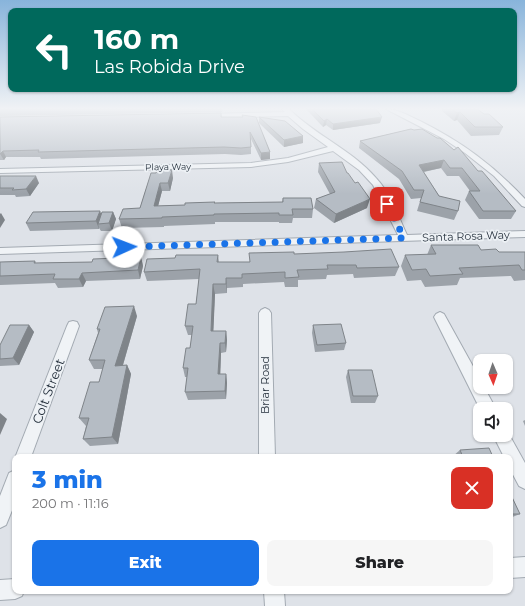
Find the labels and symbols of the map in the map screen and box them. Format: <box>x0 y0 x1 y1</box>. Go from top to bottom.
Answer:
street label: Playa Way <box>145 161 191 172</box>
pin <box>370 187 404 221</box>
position arrow <box>103 226 145 268</box>
street label: Santa Rosa Way <box>422 227 510 245</box>
north arrow <box>473 354 513 394</box>
street label: Colt Street <box>28 356 68 426</box>
street label: Briar Road <box>258 356 272 414</box>

